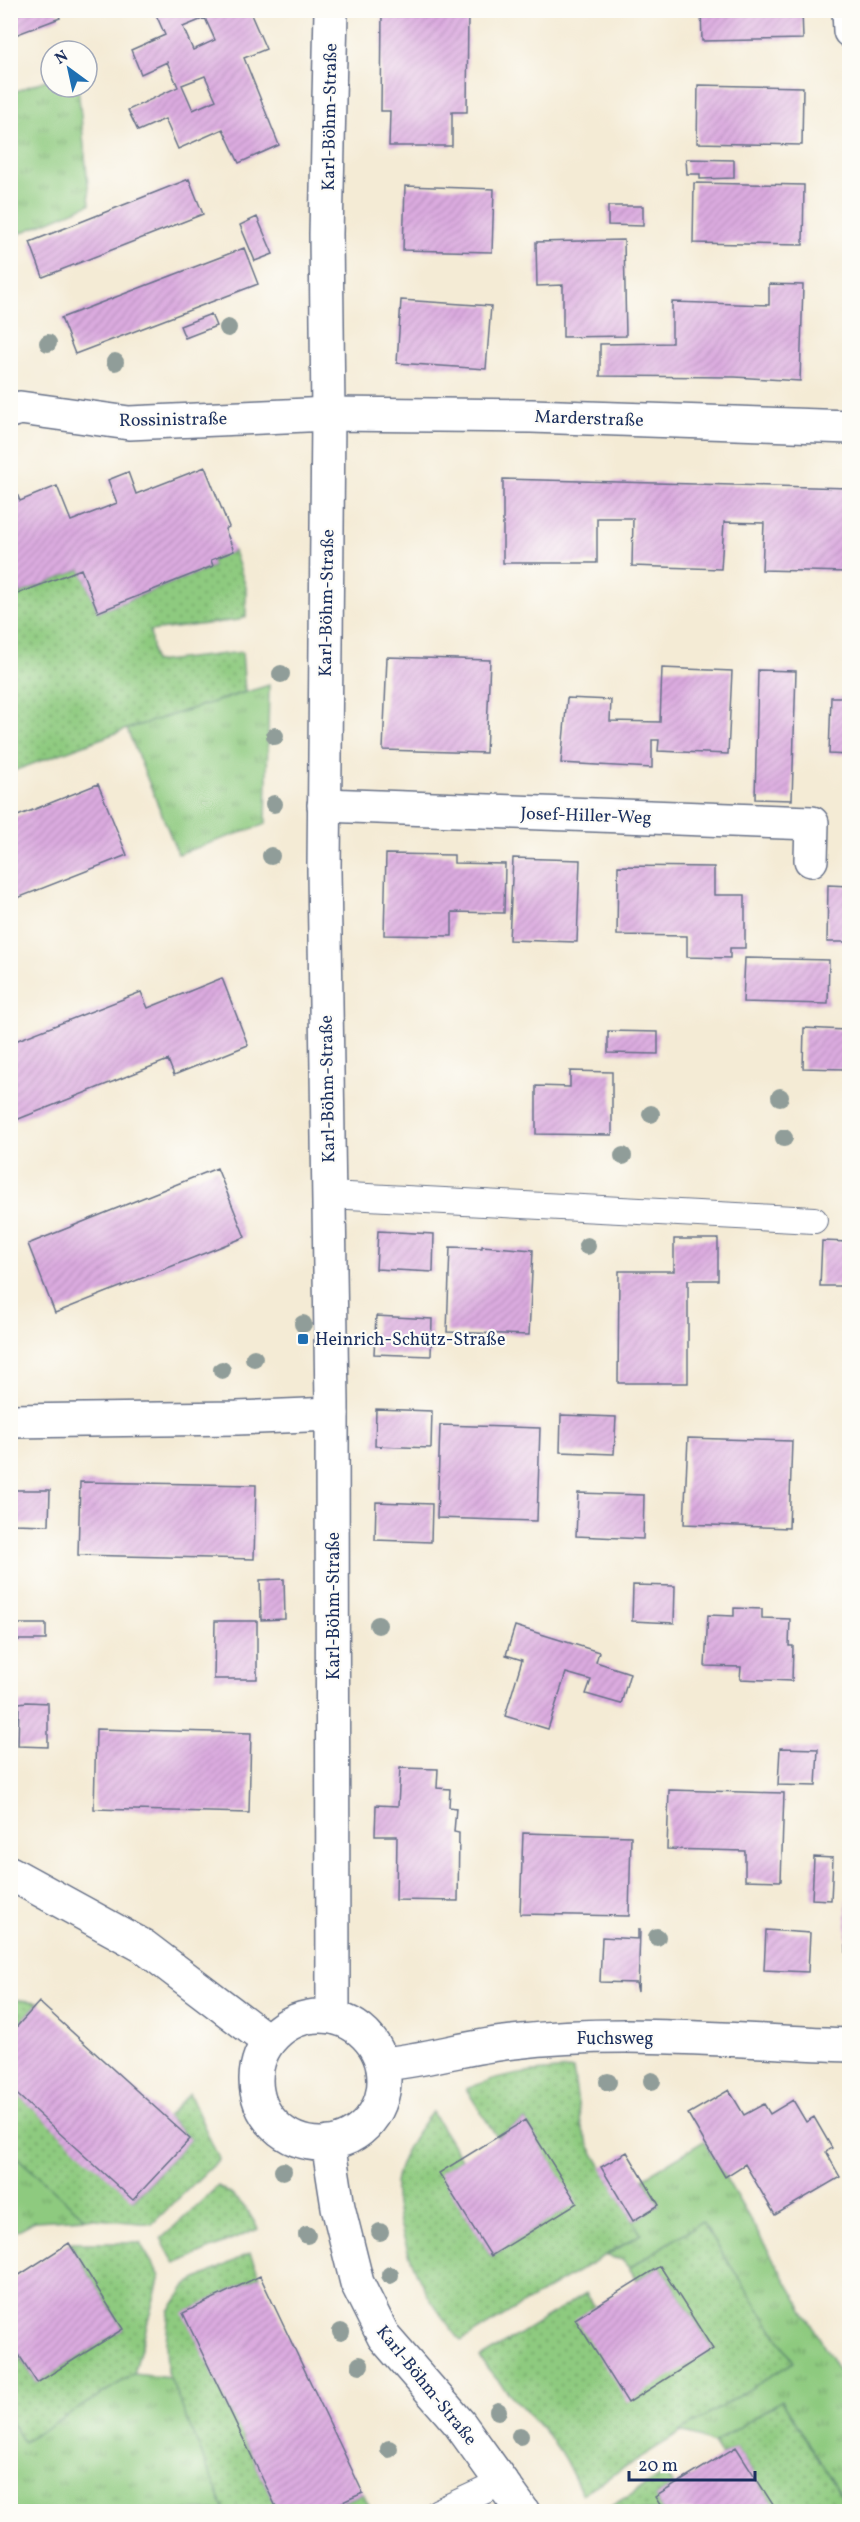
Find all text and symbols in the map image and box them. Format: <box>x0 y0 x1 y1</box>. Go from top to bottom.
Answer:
north arrow <box>39 39 99 99</box>
street label: Karl-Böhm-Straße <box>317 43 344 191</box>
text: N <box>51 46 73 70</box>
street label: Marderstraße <box>534 405 644 434</box>
street label: Rossinistraße <box>119 407 227 434</box>
street label: Karl-Böhm-Straße <box>314 529 341 677</box>
street label: Josef-Hiller-Weg <box>520 802 652 831</box>
street label: Karl-Böhm-Straße <box>315 1015 342 1163</box>
place label: Heinrich-Schütz-Straße <box>315 1328 505 1353</box>
marker: Heinrich-Schütz-Straße <box>296 1332 310 1346</box>
street label: Karl-Böhm-Straße <box>322 1532 347 1680</box>
street label: Fuchsweg <box>577 2027 653 2052</box>
street label: Karl-Böhm-Straße <box>370 2321 482 2451</box>
scale bar <box>629 2444 755 2482</box>
text: 20 m <box>638 2454 678 2479</box>

